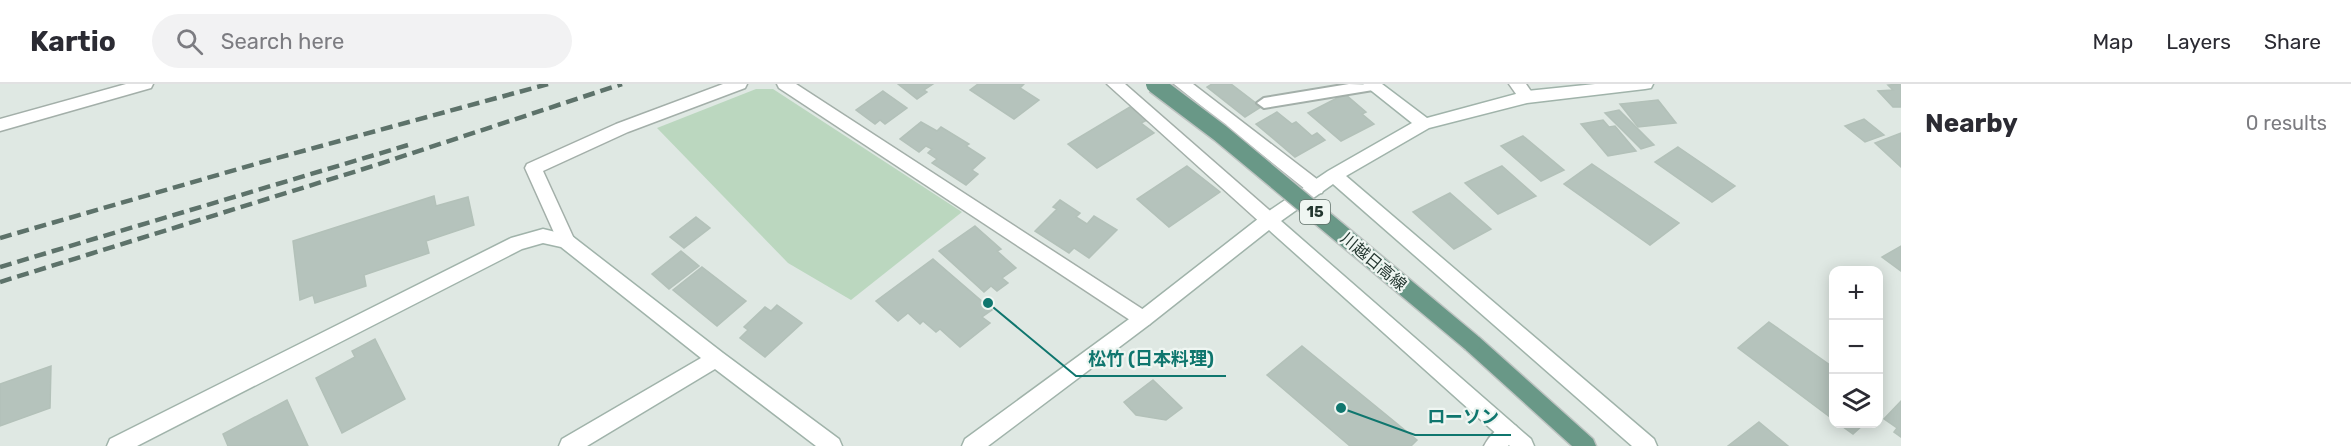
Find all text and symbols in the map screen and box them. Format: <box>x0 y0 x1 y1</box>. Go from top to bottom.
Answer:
search box <box>152 14 572 68</box>
text: Kartio <box>30 25 116 58</box>
icon: search <box>173 25 206 58</box>
text: Search here <box>221 28 344 55</box>
text: Map <box>2092 29 2133 54</box>
text: Layers <box>2166 29 2231 54</box>
text: Share <box>2264 29 2321 54</box>
text: Nearby <box>1925 108 2018 139</box>
text: 0 results <box>2246 111 2327 135</box>
road number: 15 <box>1300 200 1330 224</box>
street label: 川越日高線 <box>1337 228 1410 294</box>
map controls <box>1829 266 1883 428</box>
button: + <box>1829 266 1883 320</box>
button: − <box>1829 320 1883 374</box>
callout: 松竹 (日本料理) <box>1076 340 1226 376</box>
text: 松竹 (日本料理) <box>1088 348 1214 370</box>
button: layers <box>1829 374 1883 428</box>
callout: ローソン <box>1415 399 1511 435</box>
text: ローソン <box>1427 406 1499 428</box>

